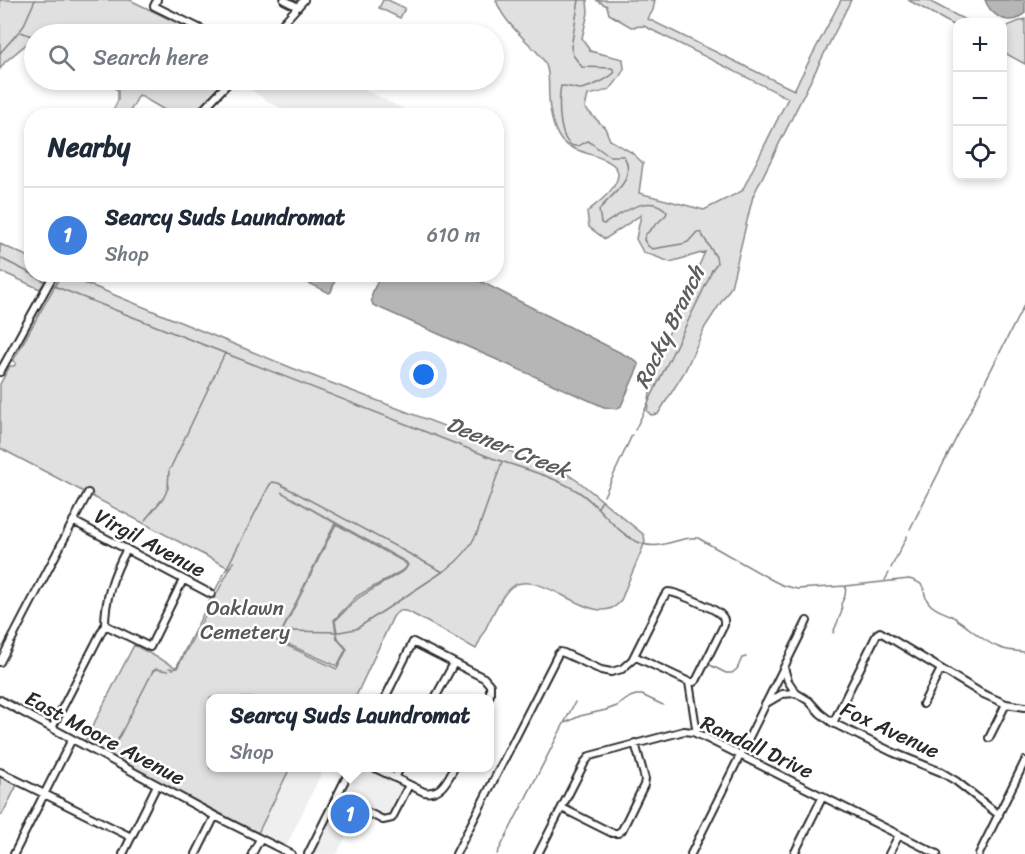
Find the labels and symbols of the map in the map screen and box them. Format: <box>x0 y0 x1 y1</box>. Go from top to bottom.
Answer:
water label: Rocky Branch <box>622 257 717 395</box>
your location <box>409 360 438 389</box>
water label: Deener Creek <box>440 405 579 491</box>
street label: Virgil Avenue <box>87 498 213 588</box>
park label: Oaklawn Cemetery <box>200 589 290 651</box>
street label: East Moore Avenue <box>18 680 192 796</box>
street label: Fox Avenue <box>834 690 946 770</box>
street label: Randall Drive <box>694 704 820 790</box>
pin: 1 <box>330 792 370 836</box>

